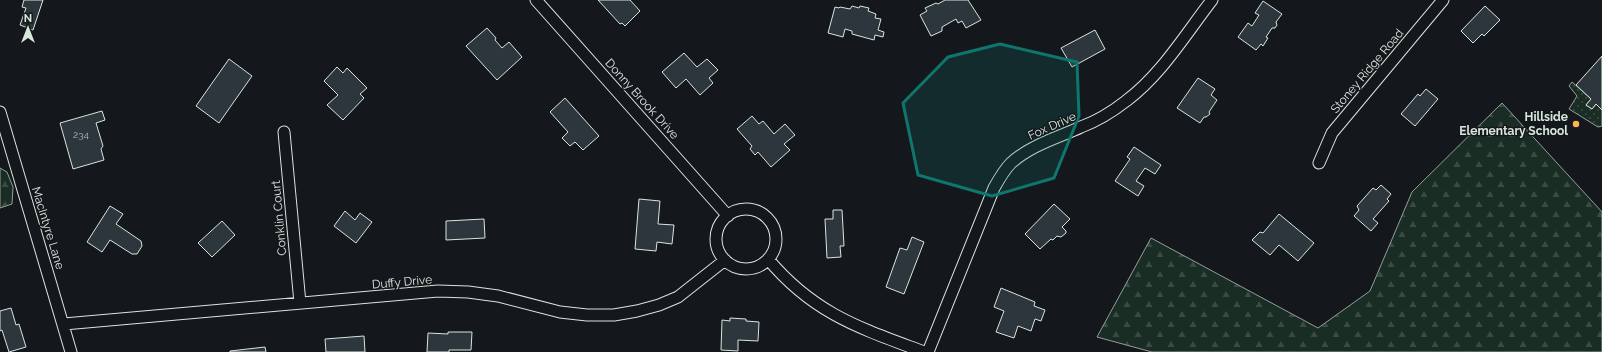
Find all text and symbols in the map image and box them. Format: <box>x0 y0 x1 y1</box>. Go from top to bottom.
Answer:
north arrow <box>8 8 48 48</box>
text: N <box>24 12 32 25</box>
street label: Stoney Ridge Road <box>1328 26 1406 116</box>
street label: Donny Brook Drive <box>602 56 682 142</box>
street label: Fox Drive <box>1026 109 1078 143</box>
place label: Hillside Elementary School <box>1459 110 1568 138</box>
marker: Hillside Elementary School <box>1571 119 1581 129</box>
house number: 234 <box>73 129 90 140</box>
street label: Conklin Court <box>269 180 289 256</box>
street label: MacIntyre Lane <box>29 185 67 271</box>
street label: Duffy Drive <box>371 272 433 292</box>

